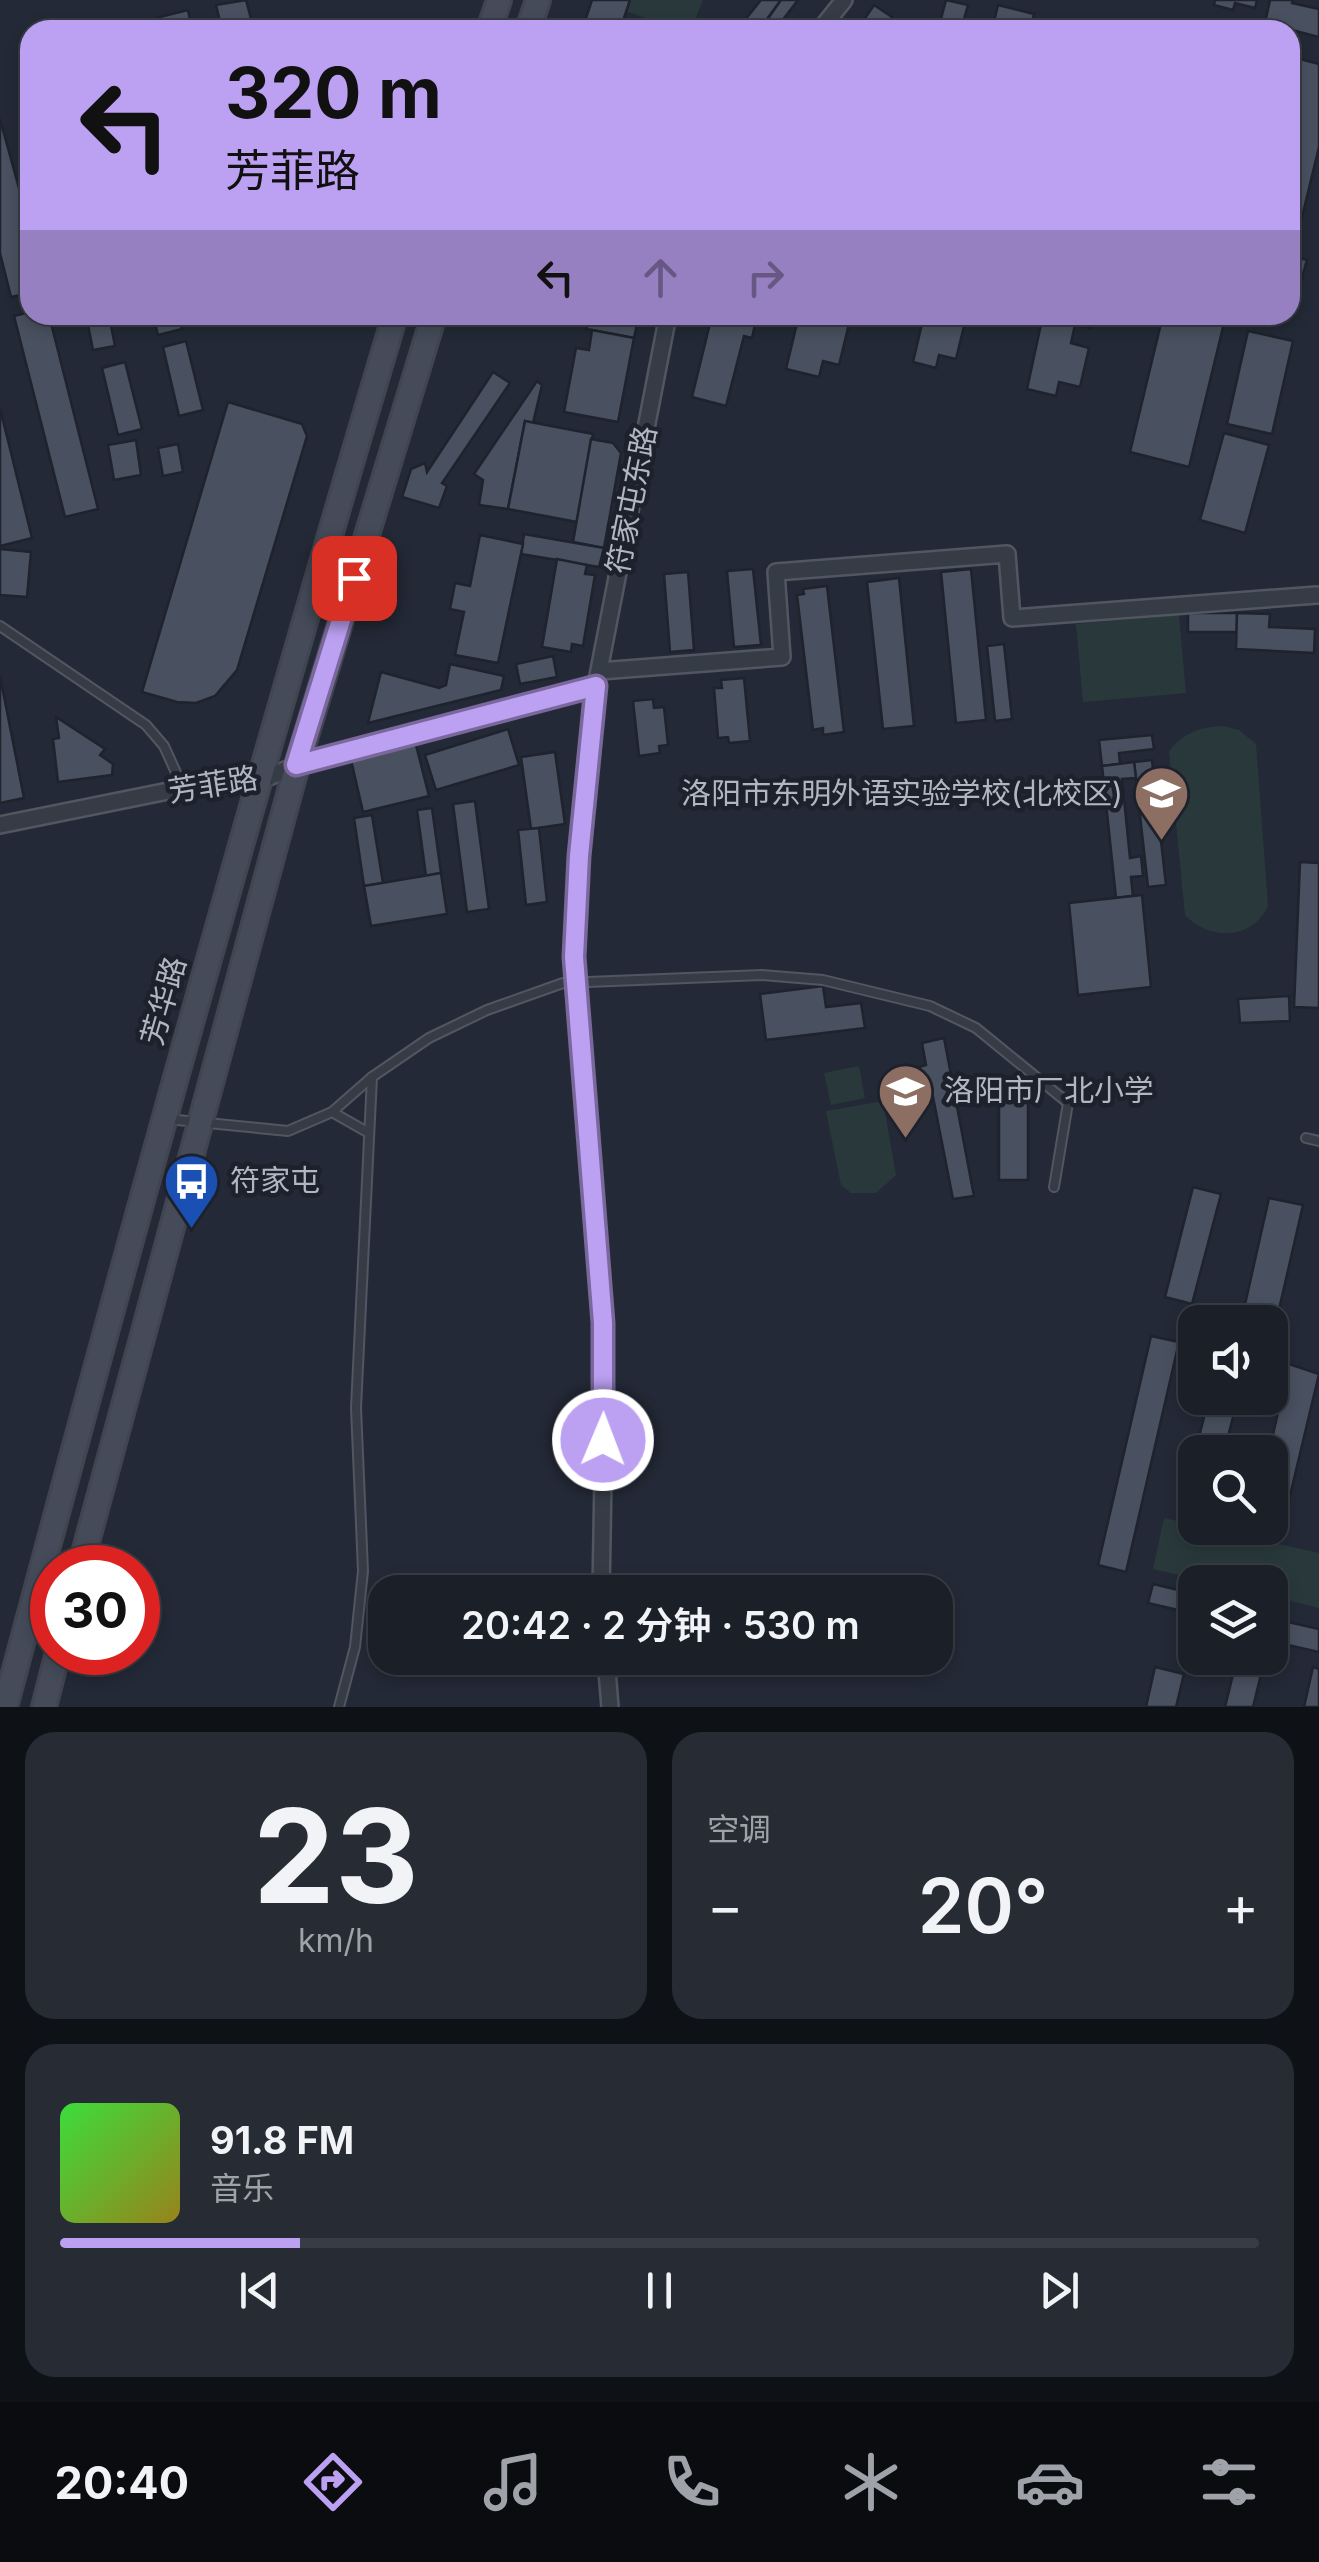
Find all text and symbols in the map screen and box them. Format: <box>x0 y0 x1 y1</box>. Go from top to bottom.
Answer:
text: 320 m <box>225 50 442 135</box>
icon: left <box>60 60 190 190</box>
text: 芳菲路 <box>225 143 360 198</box>
icon: left <box>528 250 583 305</box>
icon: ahead <box>633 250 688 305</box>
icon: right <box>738 250 793 305</box>
street label: 符家屯东路 <box>599 423 663 577</box>
pin <box>312 536 397 621</box>
icon: arrive <box>327 551 382 606</box>
street label: 芳菲路 <box>166 759 260 809</box>
school or university icon: 洛阳市东明外语实验学校(北校区) <box>1132 764 1192 843</box>
place label: 洛阳市东明外语实验学校(北校区) <box>681 775 1123 811</box>
street label: 芳华路 <box>133 953 193 1049</box>
school or university icon: 洛阳市厂北小学 <box>875 1061 935 1140</box>
place label: 洛阳市厂北小学 <box>944 1072 1154 1108</box>
bus stop icon: 符家屯 <box>161 1151 221 1230</box>
place label: 符家屯 <box>230 1162 320 1198</box>
map controls <box>1178 1305 1288 1675</box>
button: sound <box>1178 1305 1288 1415</box>
position arrow <box>551 1388 655 1492</box>
button: search <box>1178 1435 1288 1545</box>
speed limit sign: 30 <box>30 1545 160 1675</box>
button: layers <box>1178 1565 1288 1675</box>
text: 20:42 · 2 分钟 · 530 m <box>461 1602 860 1648</box>
text: 23 <box>253 1777 419 1934</box>
text: 空调 <box>707 1810 771 1849</box>
text: 20° <box>918 1860 1048 1951</box>
text: − <box>707 1873 743 1939</box>
text: + <box>1223 1873 1259 1939</box>
text: km/h <box>298 1921 374 1960</box>
text: 91.8 FM <box>210 2117 354 2163</box>
text: 音乐 <box>210 2169 274 2208</box>
icon: previous <box>232 2263 287 2318</box>
icon: pause <box>632 2263 687 2318</box>
icon: next <box>1032 2263 1087 2318</box>
icon: directions <box>298 2447 368 2517</box>
icon: music <box>478 2447 548 2517</box>
icon: phone <box>657 2447 727 2517</box>
icon: climate <box>836 2447 906 2517</box>
icon: car <box>1015 2447 1085 2517</box>
icon: filters <box>1194 2447 1264 2517</box>
text: 20:40 <box>55 2455 189 2510</box>

